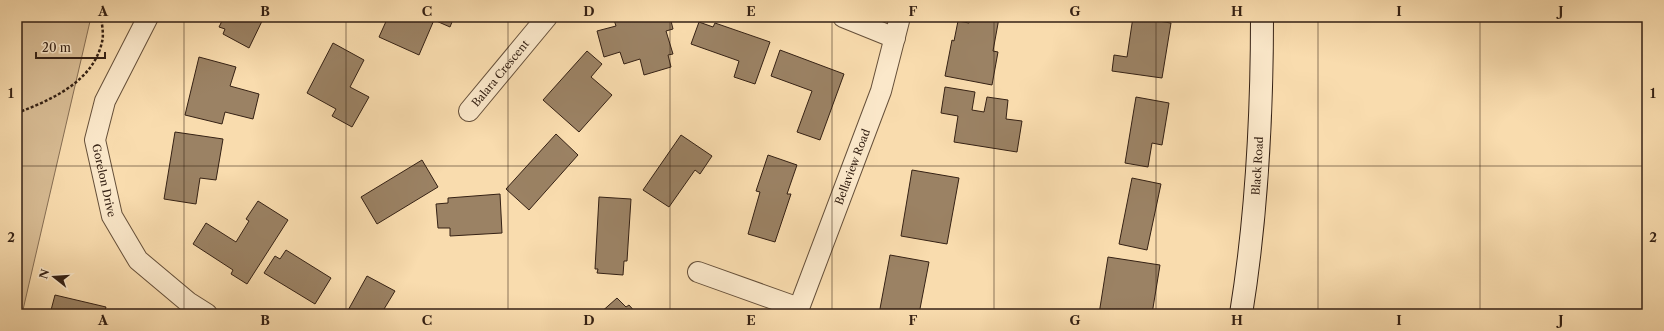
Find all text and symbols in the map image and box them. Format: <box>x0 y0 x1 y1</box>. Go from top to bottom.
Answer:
text: A <box>97 3 109 19</box>
text: B <box>260 3 270 19</box>
text: C <box>422 3 432 19</box>
text: D <box>583 3 595 19</box>
text: E <box>746 3 756 19</box>
text: F <box>909 3 918 19</box>
text: G <box>1069 3 1081 19</box>
text: H <box>1231 3 1243 19</box>
text: I <box>1396 3 1402 19</box>
text: J <box>1556 3 1564 19</box>
scale bar <box>36 34 105 60</box>
street label: Balara Crescent <box>469 37 532 109</box>
text: 20 m <box>42 40 71 55</box>
text: 1 <box>8 85 14 101</box>
text: 1 <box>1650 85 1656 101</box>
street label: Bellaview Road <box>832 127 873 207</box>
street label: Black Road <box>1248 136 1266 196</box>
street label: Gorelon Drive <box>89 142 119 218</box>
text: 2 <box>7 229 15 245</box>
text: 2 <box>1649 229 1657 245</box>
north arrow <box>34 257 74 297</box>
text: N <box>36 267 53 281</box>
text: A <box>97 312 109 328</box>
text: B <box>260 312 270 328</box>
text: C <box>422 312 432 328</box>
text: D <box>583 312 595 328</box>
text: E <box>746 312 756 328</box>
text: F <box>909 312 918 328</box>
text: G <box>1069 312 1081 328</box>
text: H <box>1231 312 1243 328</box>
text: I <box>1396 312 1402 328</box>
text: J <box>1556 312 1564 328</box>

